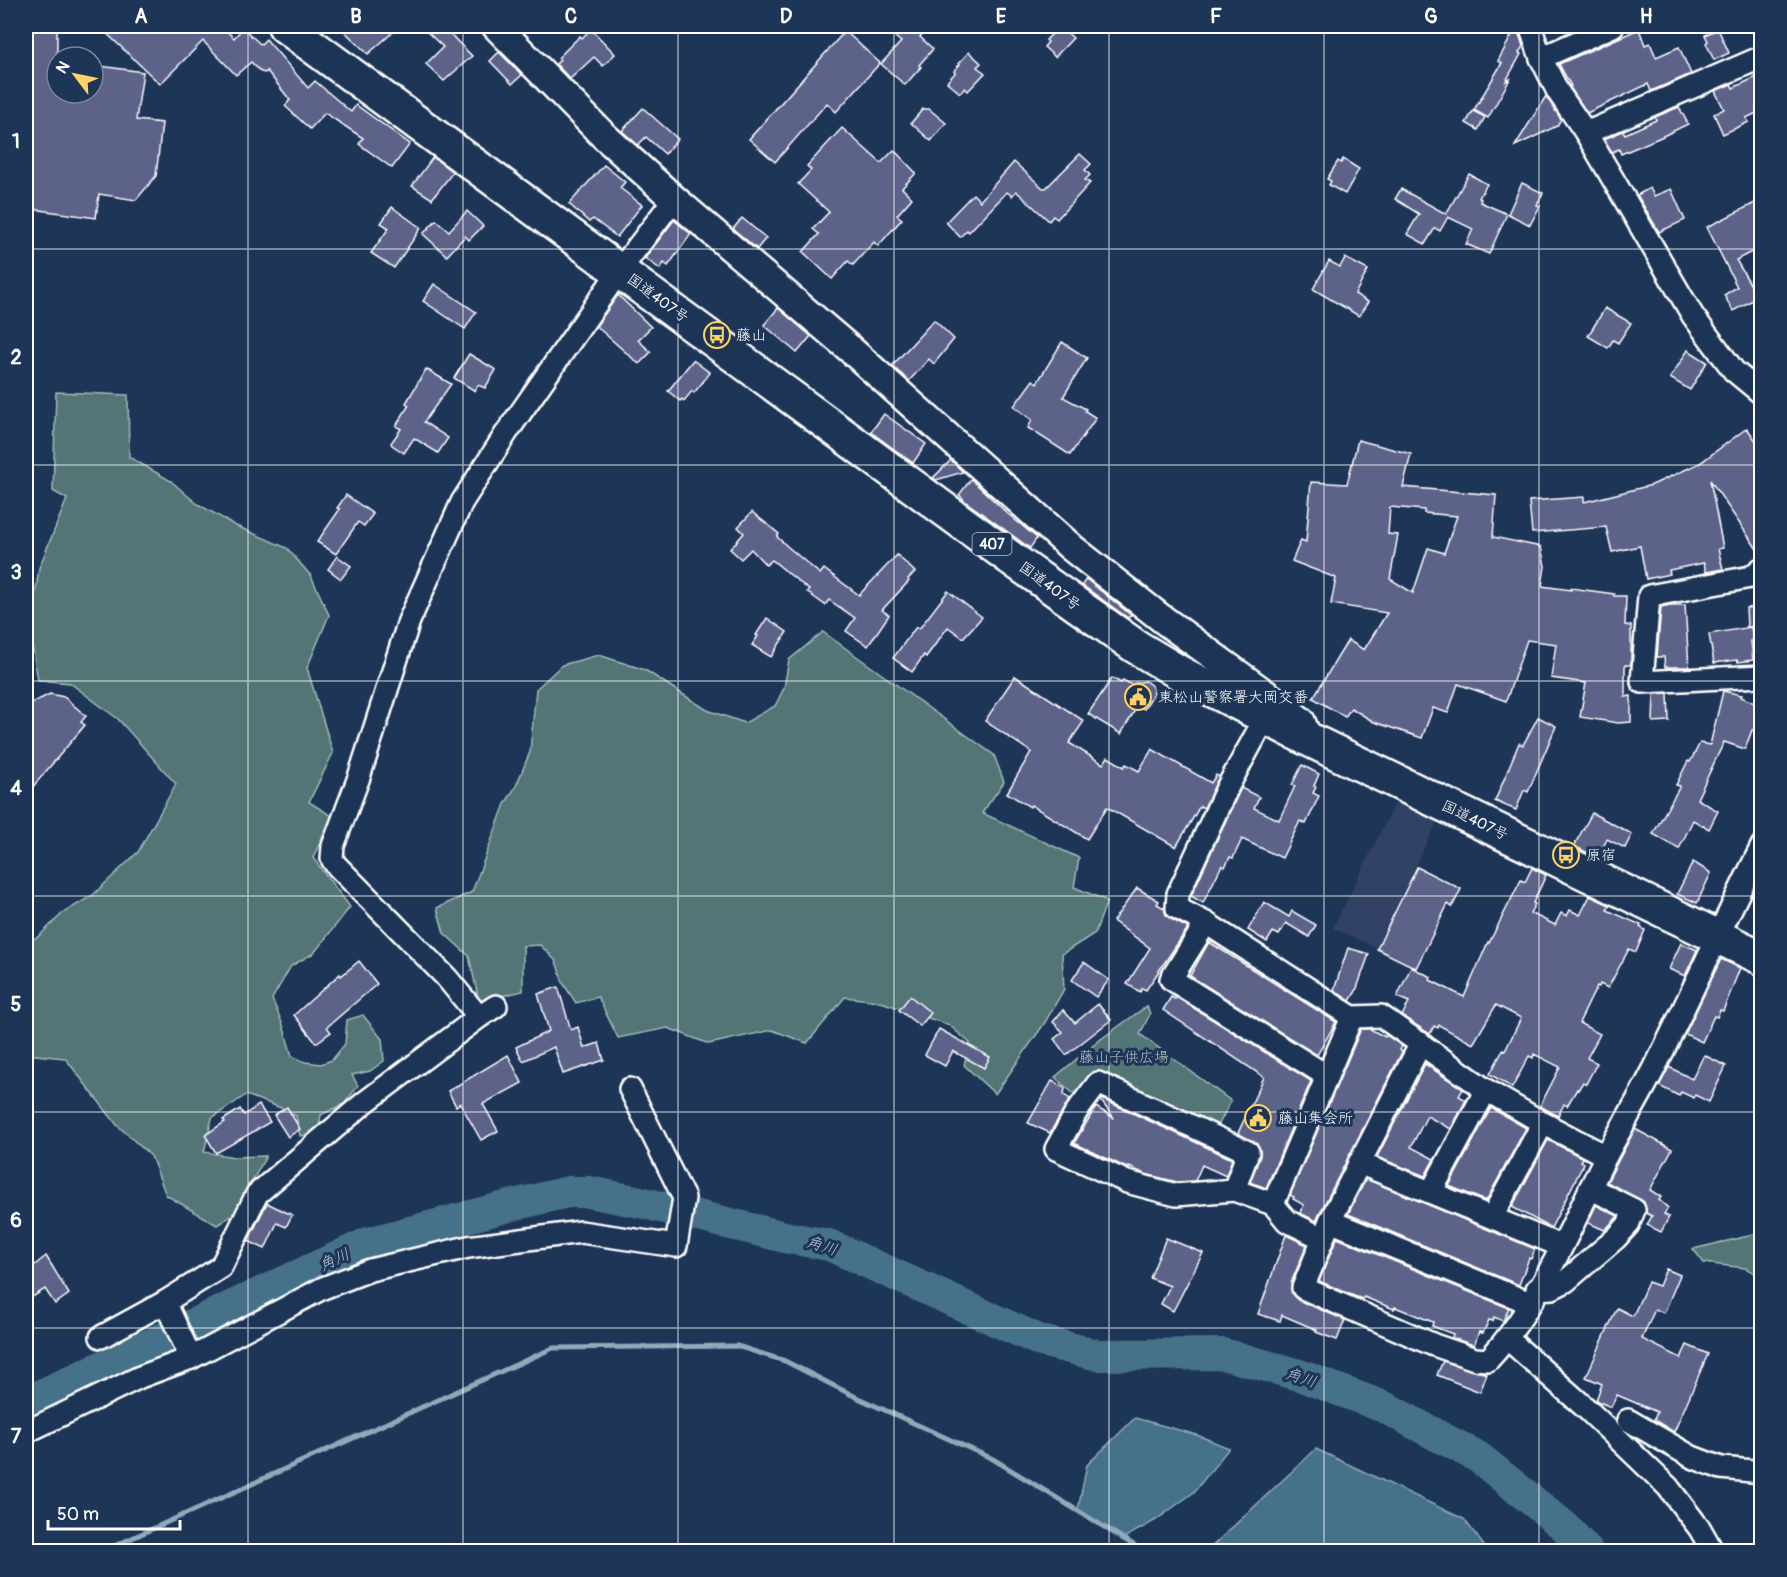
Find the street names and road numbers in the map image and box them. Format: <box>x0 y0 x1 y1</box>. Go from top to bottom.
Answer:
street label: 国道407号 <box>623 270 692 327</box>
road number: 407 <box>972 533 1012 555</box>
street label: 国道407号 <box>1015 558 1084 615</box>
street label: 国道407号 <box>1438 796 1511 845</box>

